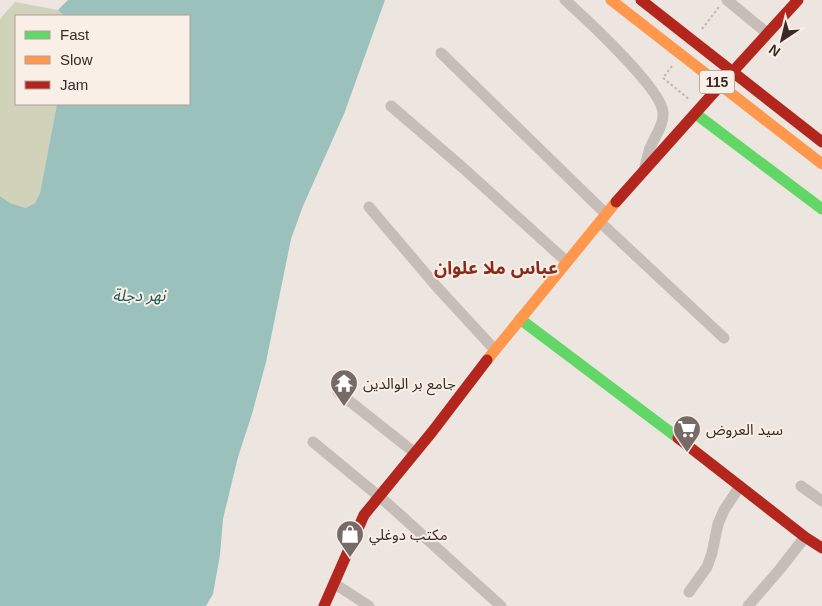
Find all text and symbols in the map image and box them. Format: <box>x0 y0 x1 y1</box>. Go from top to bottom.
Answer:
legend <box>15 15 190 105</box>
north arrow <box>757 15 807 65</box>
text: Fast <box>60 26 90 43</box>
text: N <box>766 41 783 60</box>
text: Slow <box>60 51 93 68</box>
road number: 115 <box>700 70 734 94</box>
text: Jam <box>60 76 88 93</box>
district label: عباس ملا علوان <box>434 258 558 278</box>
water label: نهر دجلة <box>113 287 167 305</box>
temple icon: جامع بر الوالدين <box>329 368 359 407</box>
place label: جامع بر الوالدين <box>363 375 456 396</box>
supermarket icon: سيد العروض <box>672 414 702 453</box>
place label: سيد العروض <box>706 421 783 439</box>
shop icon: مكتب دوغلي <box>335 519 365 558</box>
place label: مكتب دوغلي <box>369 526 448 546</box>

